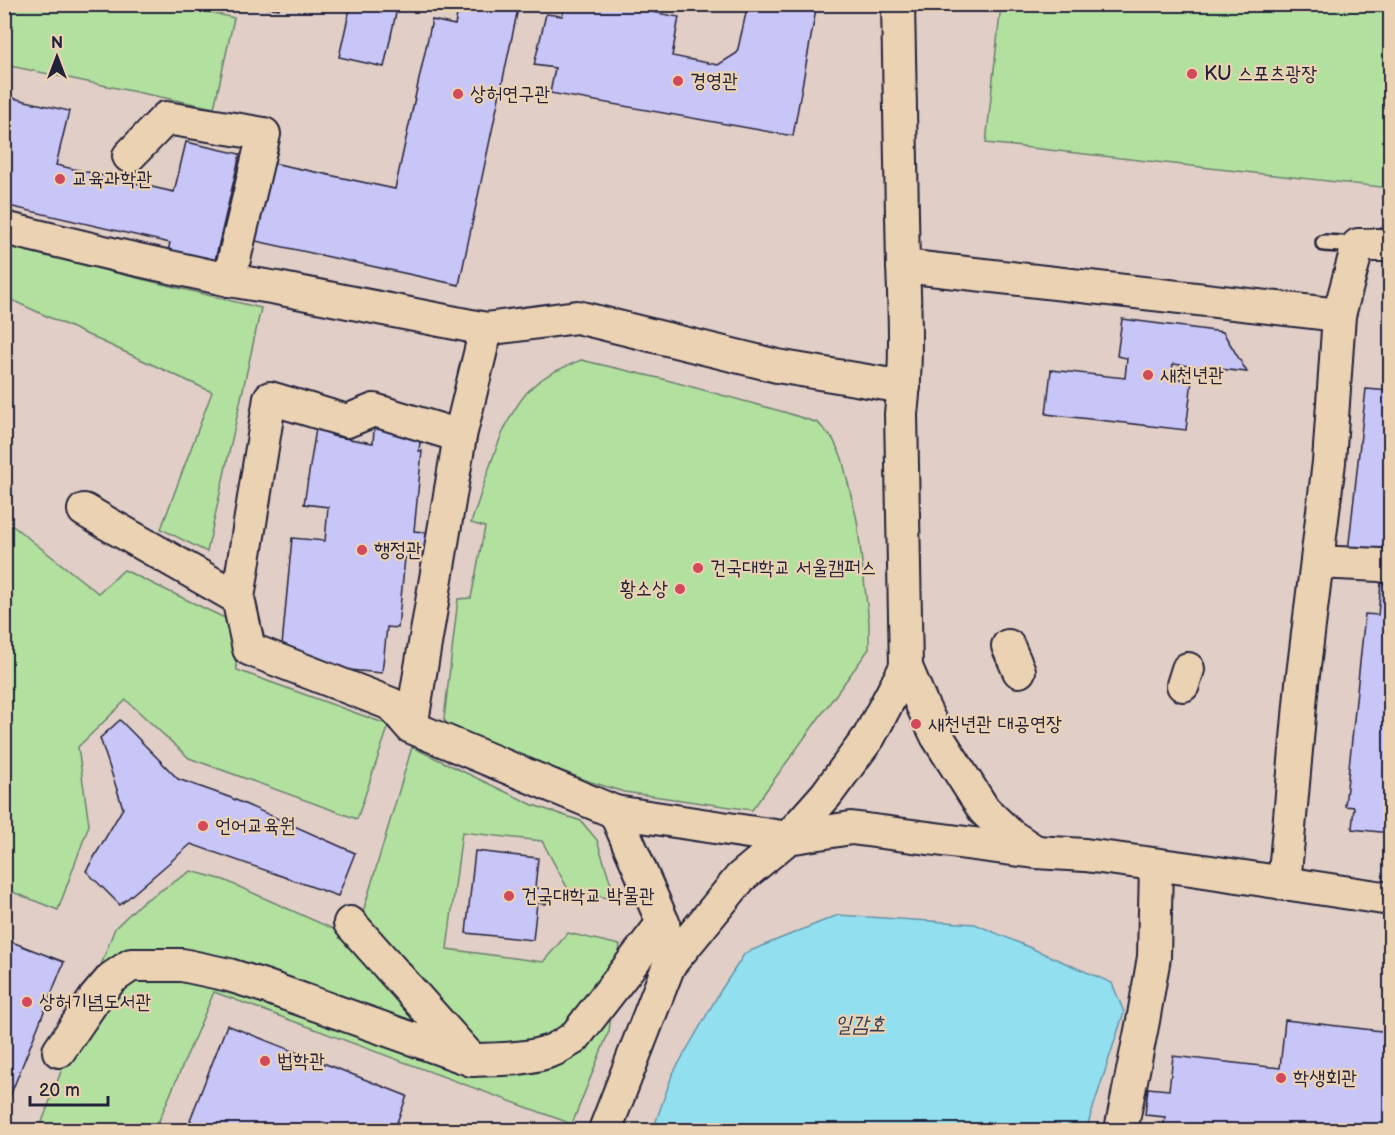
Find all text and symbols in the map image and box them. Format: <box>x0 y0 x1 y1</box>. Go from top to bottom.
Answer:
north arrow <box>27 27 87 87</box>
text: N <box>51 34 63 53</box>
place label: KU 스포츠광장 <box>1204 62 1317 86</box>
marker: KU 스포츠광장 <box>1185 67 1199 81</box>
place label: 경영관 <box>690 69 738 93</box>
marker: 경영관 <box>671 74 685 88</box>
place label: 상허연구관 <box>470 82 550 106</box>
marker: 상허연구관 <box>451 87 465 101</box>
place label: 교육과학관 <box>72 167 152 191</box>
marker: 교육과학관 <box>53 172 67 186</box>
place label: 새천년관 <box>1160 363 1224 387</box>
marker: 새천년관 <box>1141 368 1155 382</box>
place label: 행정관 <box>374 538 422 562</box>
marker: 행정관 <box>355 543 369 557</box>
place label: 건국대학교 서울캠퍼스 <box>710 556 876 580</box>
marker: 건국대학교 서울캠퍼스 <box>691 561 705 575</box>
place label: 황소상 <box>620 577 668 601</box>
marker: 황소상 <box>673 582 687 596</box>
place label: 새천년관 대공연장 <box>928 712 1062 736</box>
marker: 새천년관 대공연장 <box>909 717 923 731</box>
place label: 언어교육원 <box>215 814 295 838</box>
marker: 언어교육원 <box>196 819 210 833</box>
place label: 건국대학교 박물관 <box>521 884 655 908</box>
marker: 건국대학교 박물관 <box>502 889 516 903</box>
place label: 상허기념도서관 <box>39 990 152 1014</box>
marker: 상허기념도서관 <box>20 995 34 1009</box>
water label: 일감호 <box>835 1012 885 1037</box>
place label: 법학관 <box>277 1049 325 1073</box>
marker: 법학관 <box>258 1054 272 1068</box>
place label: 학생회관 <box>1293 1066 1357 1090</box>
scale bar <box>30 1069 108 1107</box>
marker: 학생회관 <box>1274 1071 1288 1085</box>
text: 20 m <box>39 1080 80 1101</box>

